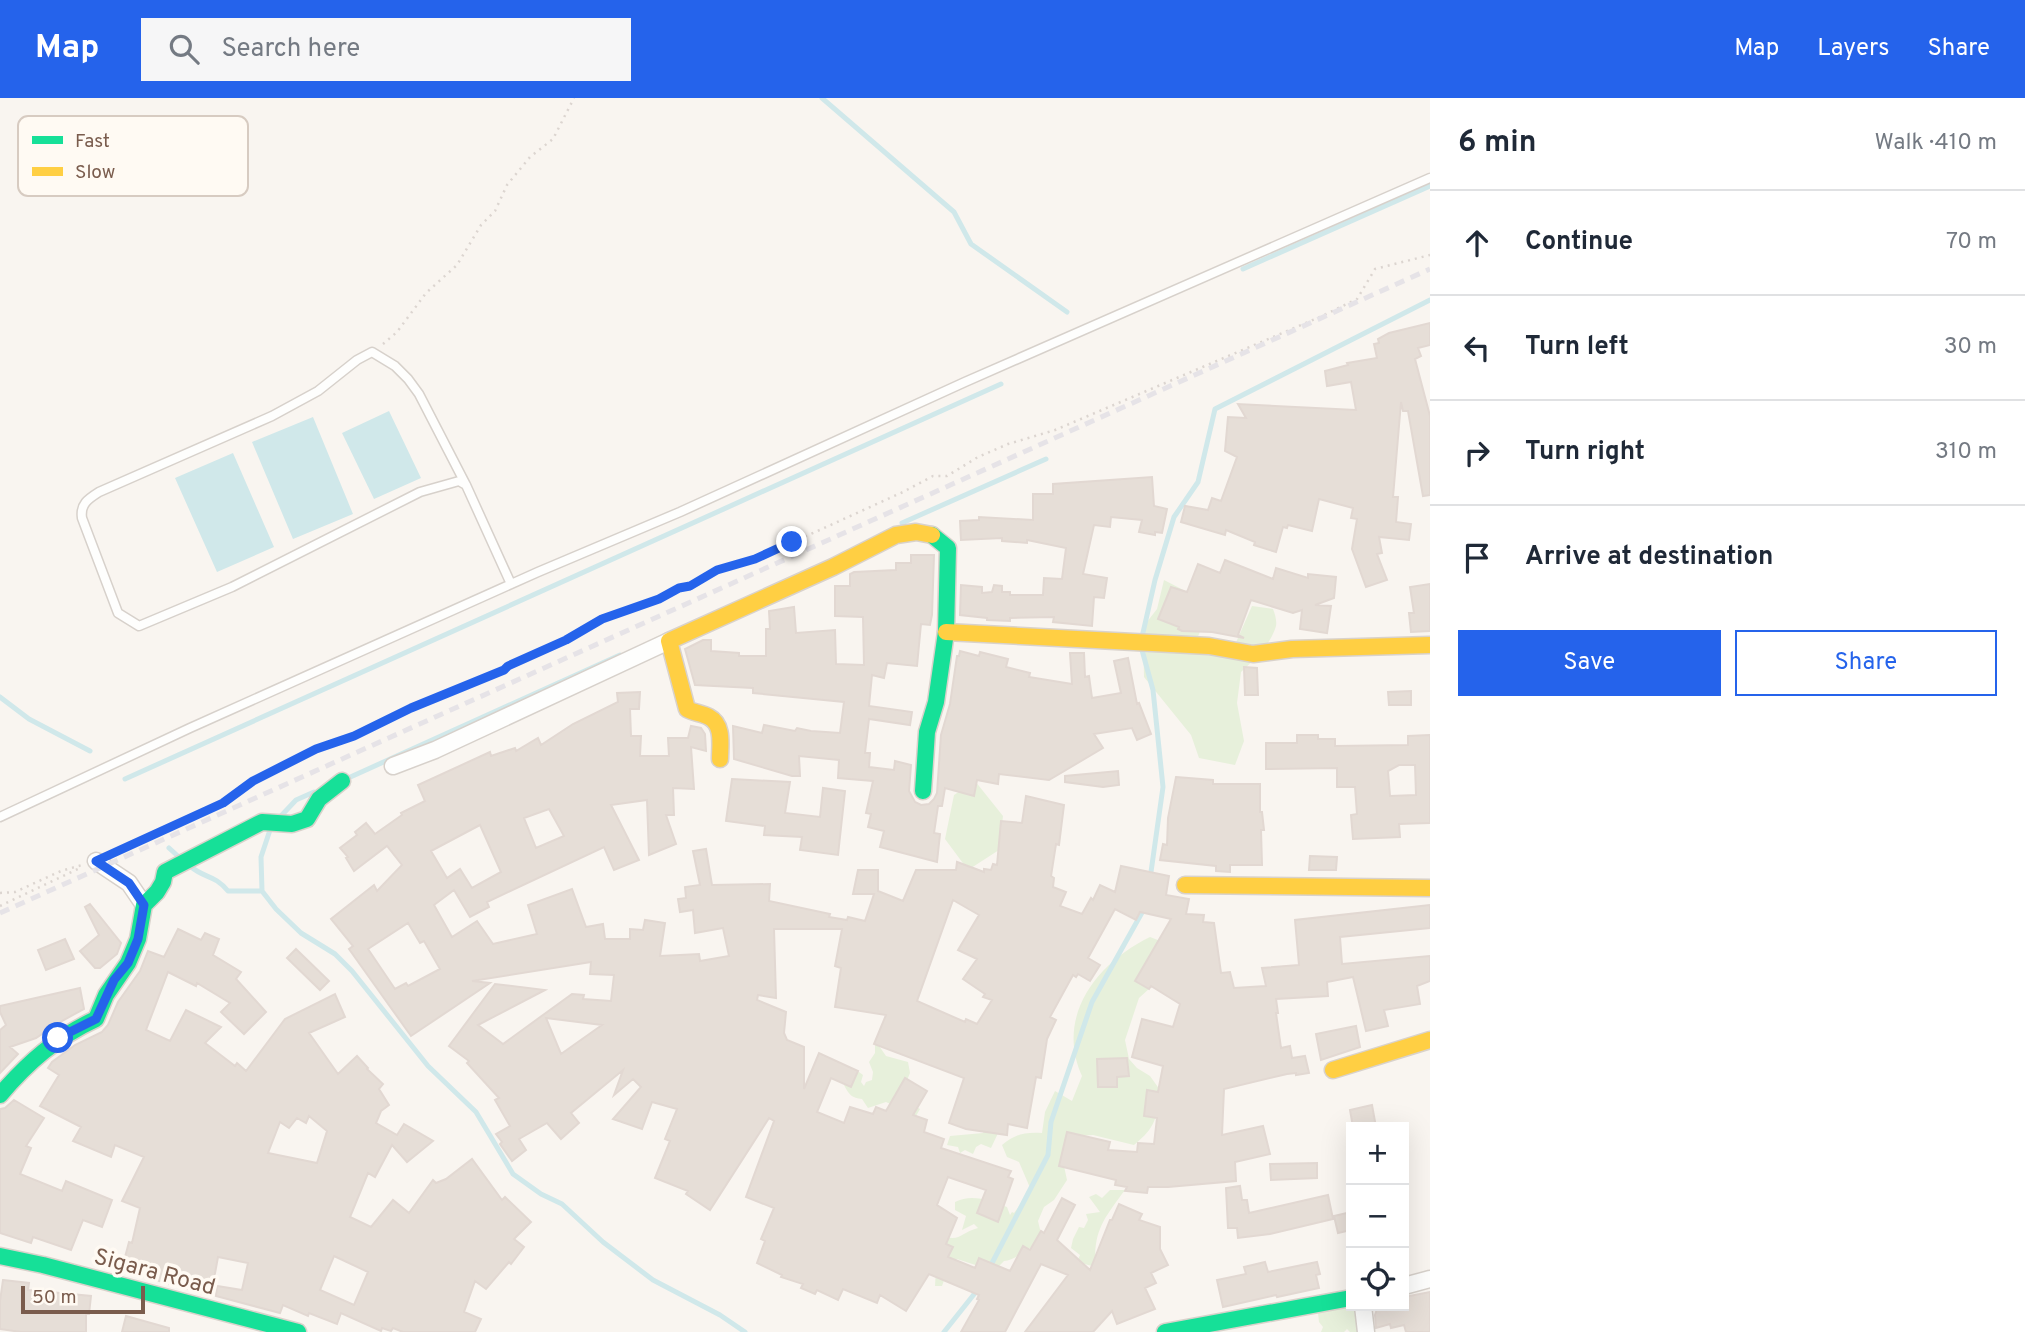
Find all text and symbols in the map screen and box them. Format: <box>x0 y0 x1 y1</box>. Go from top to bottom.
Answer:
search box <box>141 18 631 81</box>
text: Map <box>35 28 99 70</box>
icon: search <box>165 30 203 68</box>
text: Search here <box>221 33 360 66</box>
text: Map <box>1734 34 1779 64</box>
text: Layers <box>1817 34 1889 64</box>
text: Share <box>1927 34 1990 64</box>
legend <box>18 116 248 196</box>
text: 6 min <box>1458 125 1536 162</box>
text: Walk · 410 m <box>1875 129 1997 158</box>
text: Fast <box>75 130 110 154</box>
text: Slow <box>75 161 115 185</box>
icon: ahead <box>1458 224 1496 262</box>
text: Continue <box>1525 226 1633 259</box>
text: 70 m <box>1946 228 1997 257</box>
icon: left <box>1458 329 1496 367</box>
text: Turn left <box>1525 331 1629 364</box>
text: 30 m <box>1944 333 1997 362</box>
icon: right <box>1458 434 1496 472</box>
text: Turn right <box>1525 436 1645 469</box>
text: 310 m <box>1935 438 1997 467</box>
route end <box>776 526 807 557</box>
icon: arrive <box>1458 539 1496 577</box>
text: Arrive at destination <box>1525 541 1773 574</box>
button: Save <box>1458 630 1721 696</box>
button: Share <box>1735 630 1997 696</box>
route start <box>42 1022 73 1053</box>
map controls <box>1346 1122 1409 1311</box>
button: + <box>1346 1122 1409 1185</box>
button: − <box>1346 1185 1409 1248</box>
street label: Sigara Road <box>91 1243 218 1304</box>
button: locate <box>1346 1248 1409 1311</box>
scale bar <box>21 1283 145 1315</box>
text: 50 m <box>32 1286 77 1310</box>

